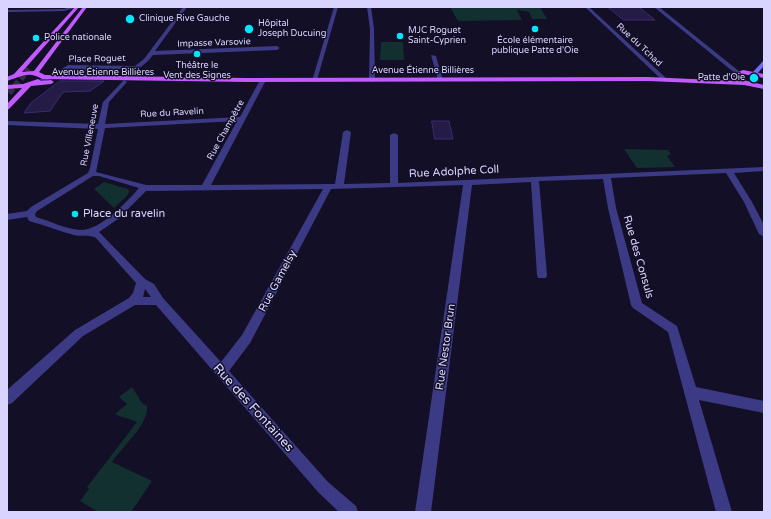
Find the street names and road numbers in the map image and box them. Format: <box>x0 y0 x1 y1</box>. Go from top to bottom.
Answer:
street label: Rue du Tchad <box>614 21 664 69</box>
street label: Impasse Varsovie <box>177 36 251 50</box>
street label: Place Roguet <box>68 53 126 65</box>
street label: Avenue Étienne Billières <box>372 66 474 76</box>
street label: Avenue Étienne Billières <box>52 68 154 78</box>
street label: Rue Champêtre <box>205 98 247 162</box>
street label: Rue Villeneuve <box>79 103 101 167</box>
street label: Rue du Ravelin <box>140 106 204 120</box>
street label: Rue Adolphe Coll <box>409 163 499 181</box>
street label: Rue des Consuls <box>620 214 656 300</box>
street label: Rue Gamelsy <box>256 248 300 314</box>
street label: Rue Nestor Brun <box>433 303 459 391</box>
street label: Rue des Fontaines <box>209 361 297 455</box>

